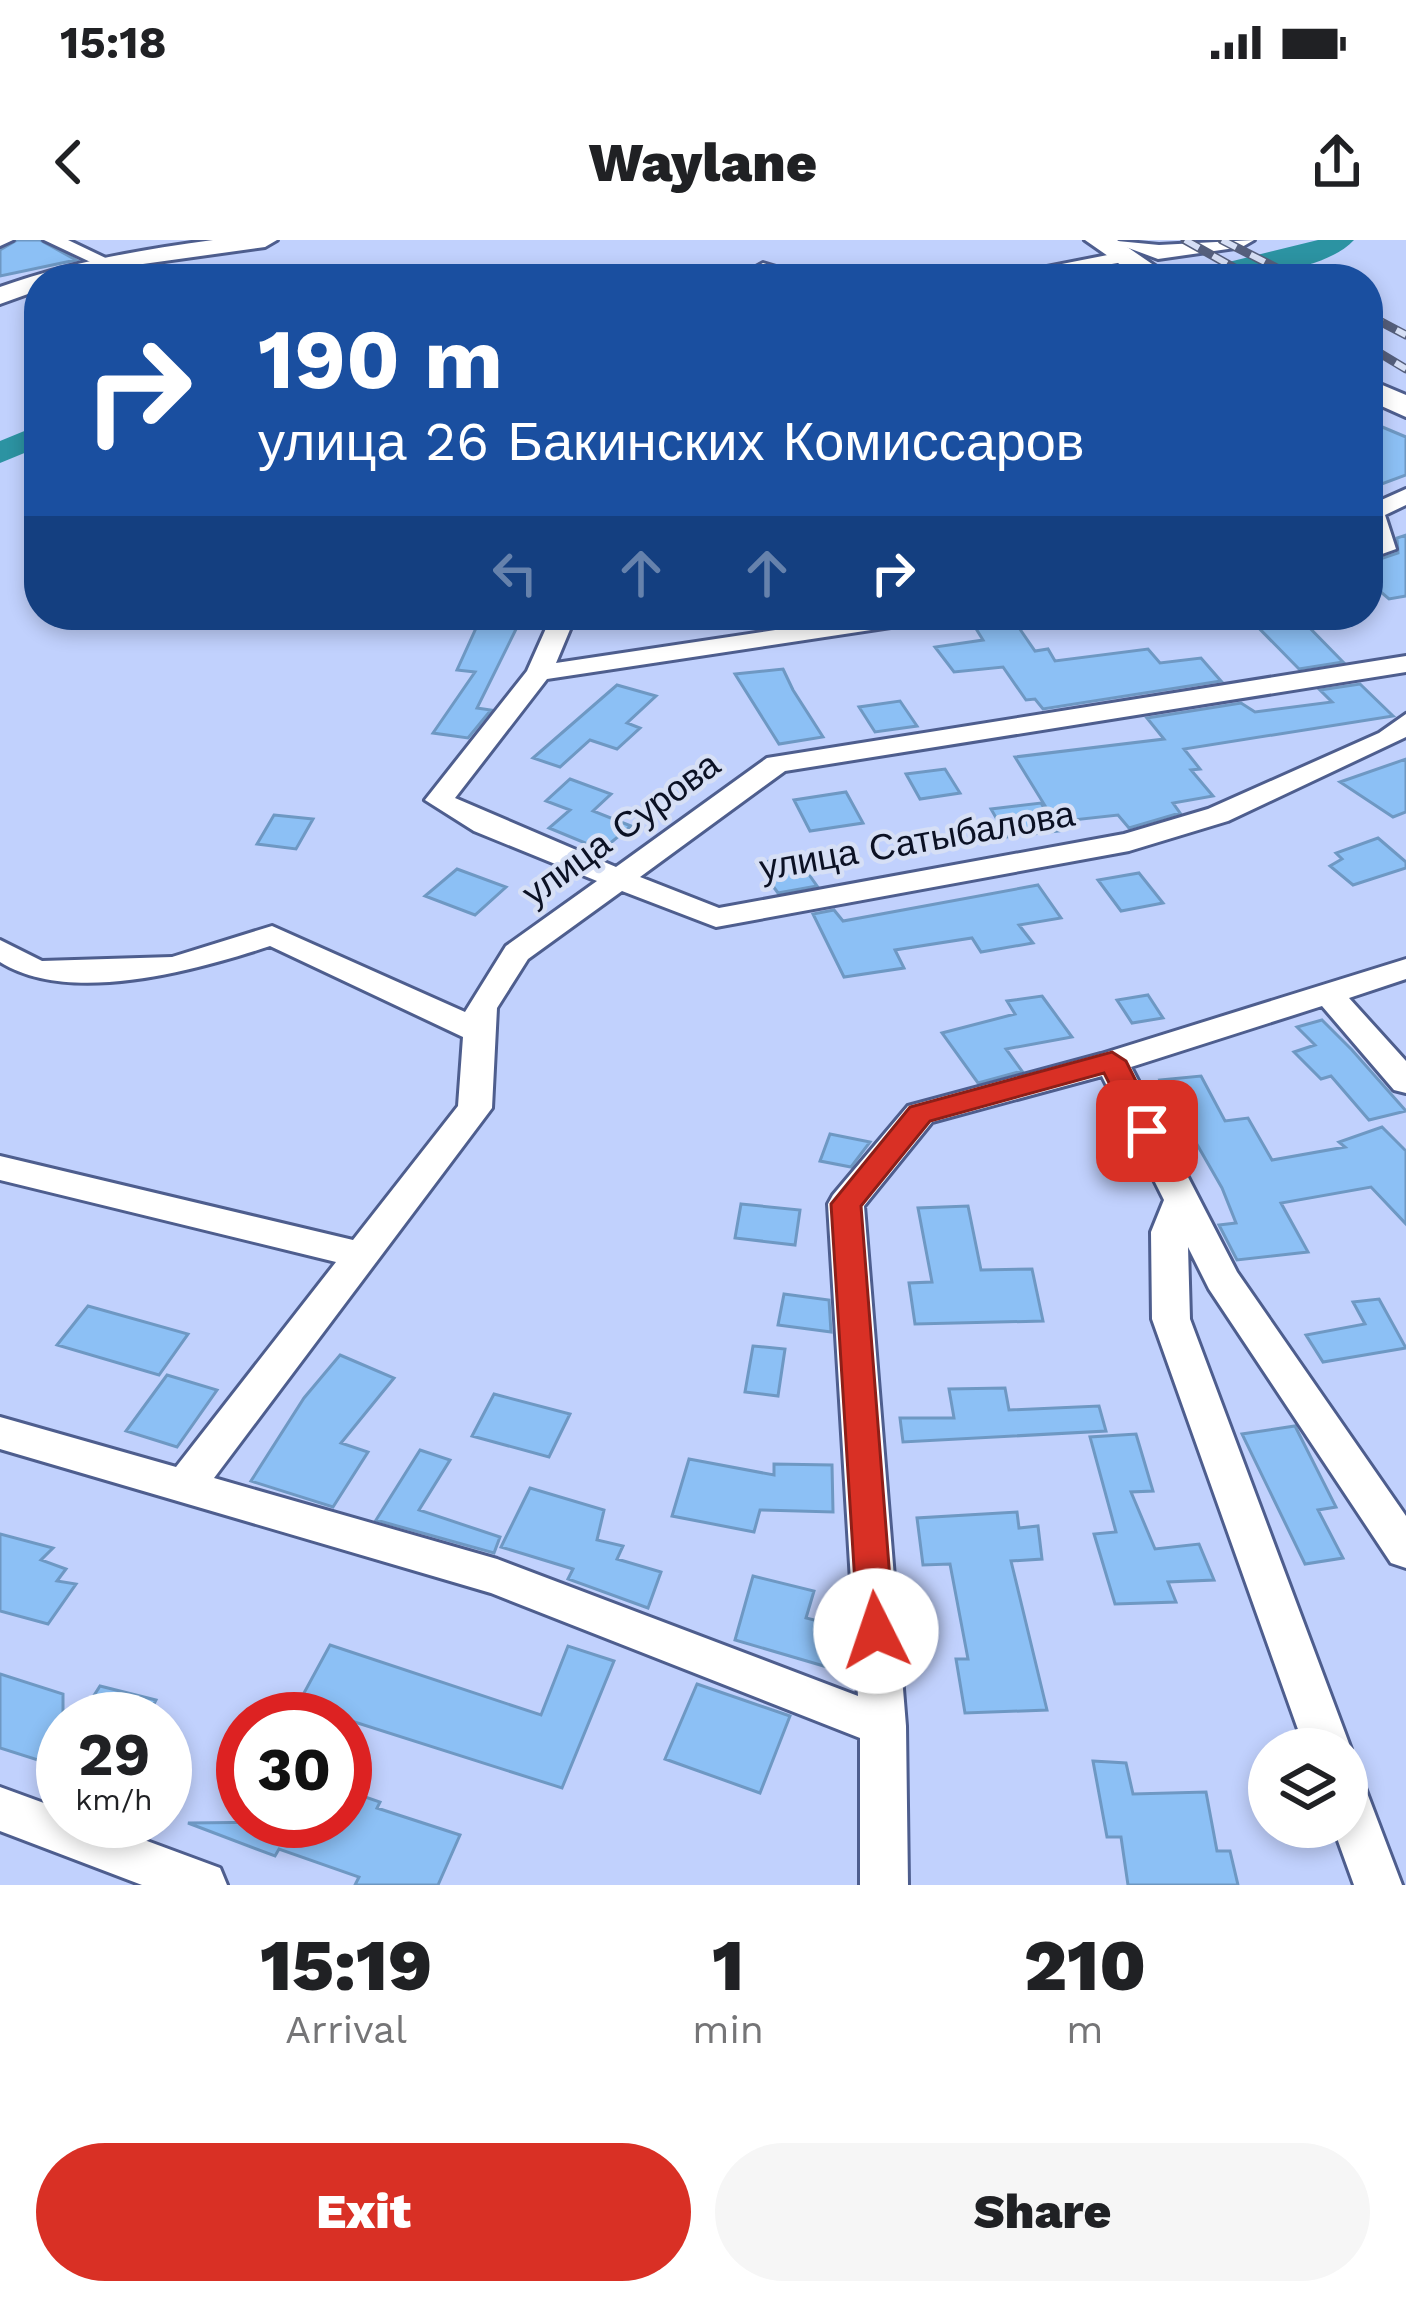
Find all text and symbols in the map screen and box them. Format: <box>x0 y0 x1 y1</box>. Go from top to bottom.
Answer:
text: 15:18 <box>60 16 167 69</box>
icon: back <box>36 129 102 195</box>
icon: share <box>1304 129 1370 195</box>
text: Waylane <box>589 131 817 194</box>
text: 190 m <box>258 310 503 408</box>
icon: right <box>60 312 216 468</box>
text: улица 26 Бакинских Комиссаров <box>258 410 1084 473</box>
icon: left <box>482 540 548 606</box>
icon: ahead <box>608 540 674 606</box>
icon: ahead <box>734 540 800 606</box>
icon: right <box>860 540 926 606</box>
street label: улица Сурова <box>514 743 729 915</box>
street label: улица Сатыбалова <box>756 792 1079 889</box>
pin <box>1096 1080 1198 1182</box>
icon: arrive <box>1114 1098 1180 1164</box>
position arrow <box>813 1568 939 1694</box>
speed limit sign: 30 <box>216 1692 372 1848</box>
text: 29 <box>78 1719 150 1790</box>
map controls <box>1248 1728 1368 1848</box>
button: layers <box>1248 1728 1368 1848</box>
text: km/h <box>75 1782 153 1817</box>
text: 15:19 <box>260 1923 432 2007</box>
text: 1 <box>712 1923 744 2007</box>
text: 210 <box>1024 1923 1146 2007</box>
text: Arrival <box>285 2007 407 2052</box>
text: min <box>692 2007 764 2052</box>
text: m <box>1066 2007 1104 2052</box>
button: Exit <box>36 2143 691 2281</box>
button: Share <box>715 2143 1370 2281</box>

